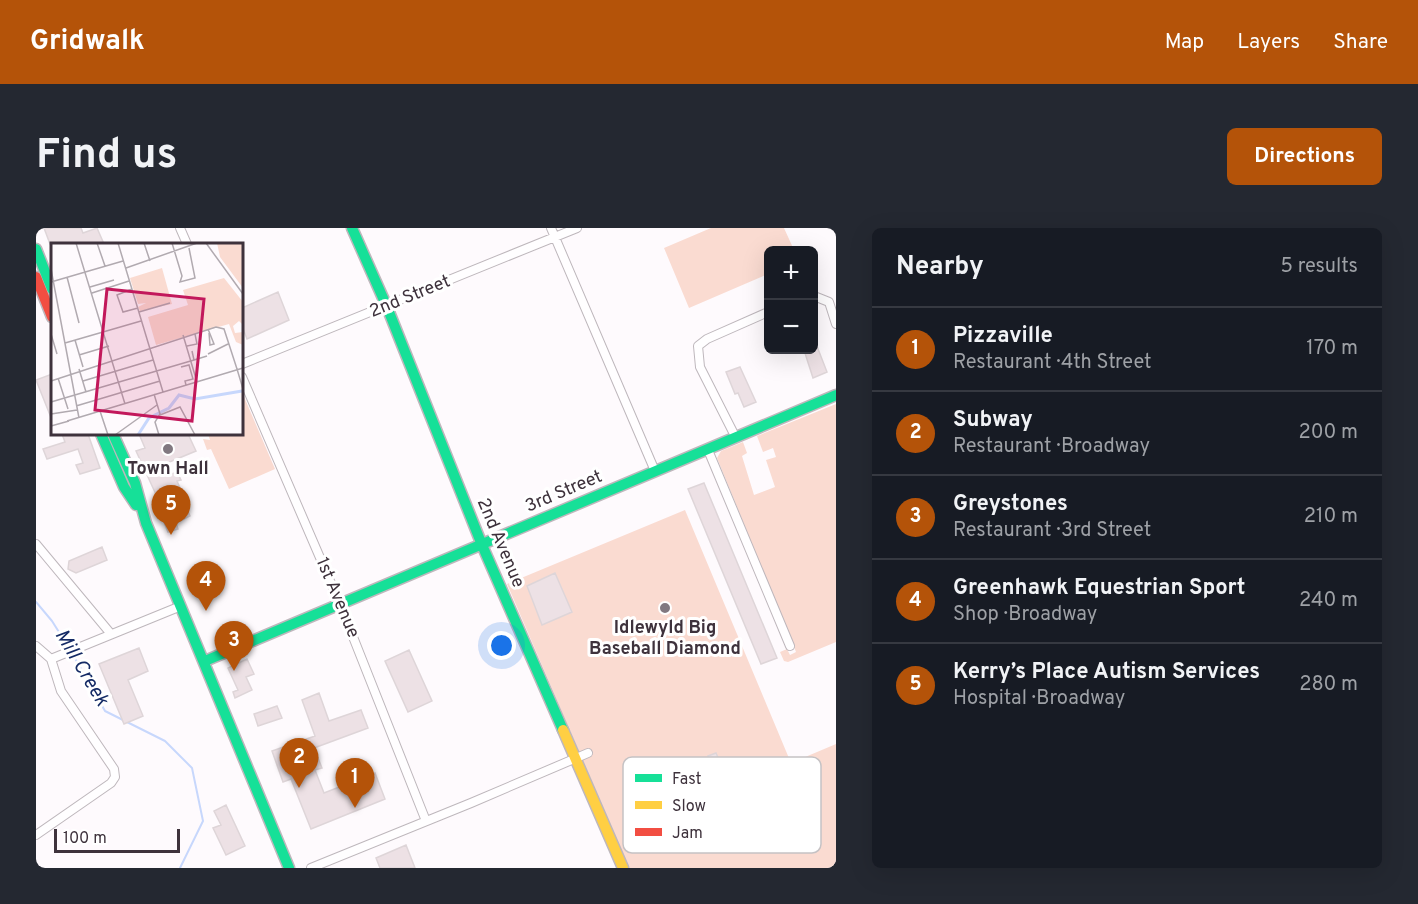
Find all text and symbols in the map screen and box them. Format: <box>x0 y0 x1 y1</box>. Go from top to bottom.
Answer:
text: Gridwalk <box>30 24 145 60</box>
text: Map <box>1165 29 1204 56</box>
text: Layers <box>1237 29 1300 56</box>
text: Share <box>1333 29 1388 56</box>
button: Directions <box>1227 128 1382 185</box>
text: Find us <box>36 130 177 183</box>
inset map <box>51 243 243 435</box>
map controls <box>764 246 818 354</box>
button: + <box>764 246 818 300</box>
text: Nearby <box>896 251 984 284</box>
text: 5 results <box>1281 254 1358 280</box>
street label: 2nd Street <box>366 270 454 324</box>
button: − <box>764 300 818 354</box>
text: Pizzaville <box>953 323 1053 350</box>
text: 1 <box>912 336 920 362</box>
text: 170 m <box>1306 336 1358 362</box>
text: Restaurant · 4th Street <box>953 350 1152 376</box>
text: Subway <box>953 407 1033 434</box>
text: 2 <box>909 420 922 446</box>
text: 200 m <box>1299 420 1358 446</box>
text: Restaurant · Broadway <box>953 434 1150 460</box>
marker: Town Hall <box>161 442 175 456</box>
place label: Town Hall <box>127 458 209 481</box>
street label: 3rd Street <box>522 466 606 518</box>
pin: 5 <box>152 486 190 535</box>
text: Greystones <box>953 491 1068 518</box>
street label: 2nd Avenue <box>471 495 529 591</box>
text: 3 <box>910 504 922 530</box>
text: 210 m <box>1304 504 1358 530</box>
text: Restaurant · 3rd Street <box>953 518 1151 544</box>
street label: 1st Avenue <box>310 554 364 642</box>
pin: 4 <box>186 562 226 611</box>
text: Greenhawk Equestrian Sport <box>953 575 1246 602</box>
text: 4 <box>909 588 922 614</box>
text: 240 m <box>1299 588 1358 614</box>
marker: Idlewyld Big Baseball Diamond <box>658 601 672 615</box>
text: Shop · Broadway <box>953 602 1097 628</box>
place label: Idlewyld Big Baseball Diamond <box>589 617 741 661</box>
pin: 3 <box>214 622 254 671</box>
water label: Mill Creek <box>48 625 115 712</box>
your location <box>487 631 516 660</box>
text: Kerry’s Place Autism Services <box>953 659 1260 686</box>
text: 5 <box>909 672 922 698</box>
text: 280 m <box>1299 672 1358 698</box>
text: Hospital · Broadway <box>953 686 1125 712</box>
pin: 2 <box>280 738 318 788</box>
legend <box>623 757 821 853</box>
pin: 1 <box>336 758 374 808</box>
text: Fast <box>672 770 702 790</box>
text: Slow <box>672 797 706 817</box>
text: Jam <box>672 824 703 844</box>
scale bar <box>54 826 180 854</box>
text: 100 m <box>63 829 107 849</box>

